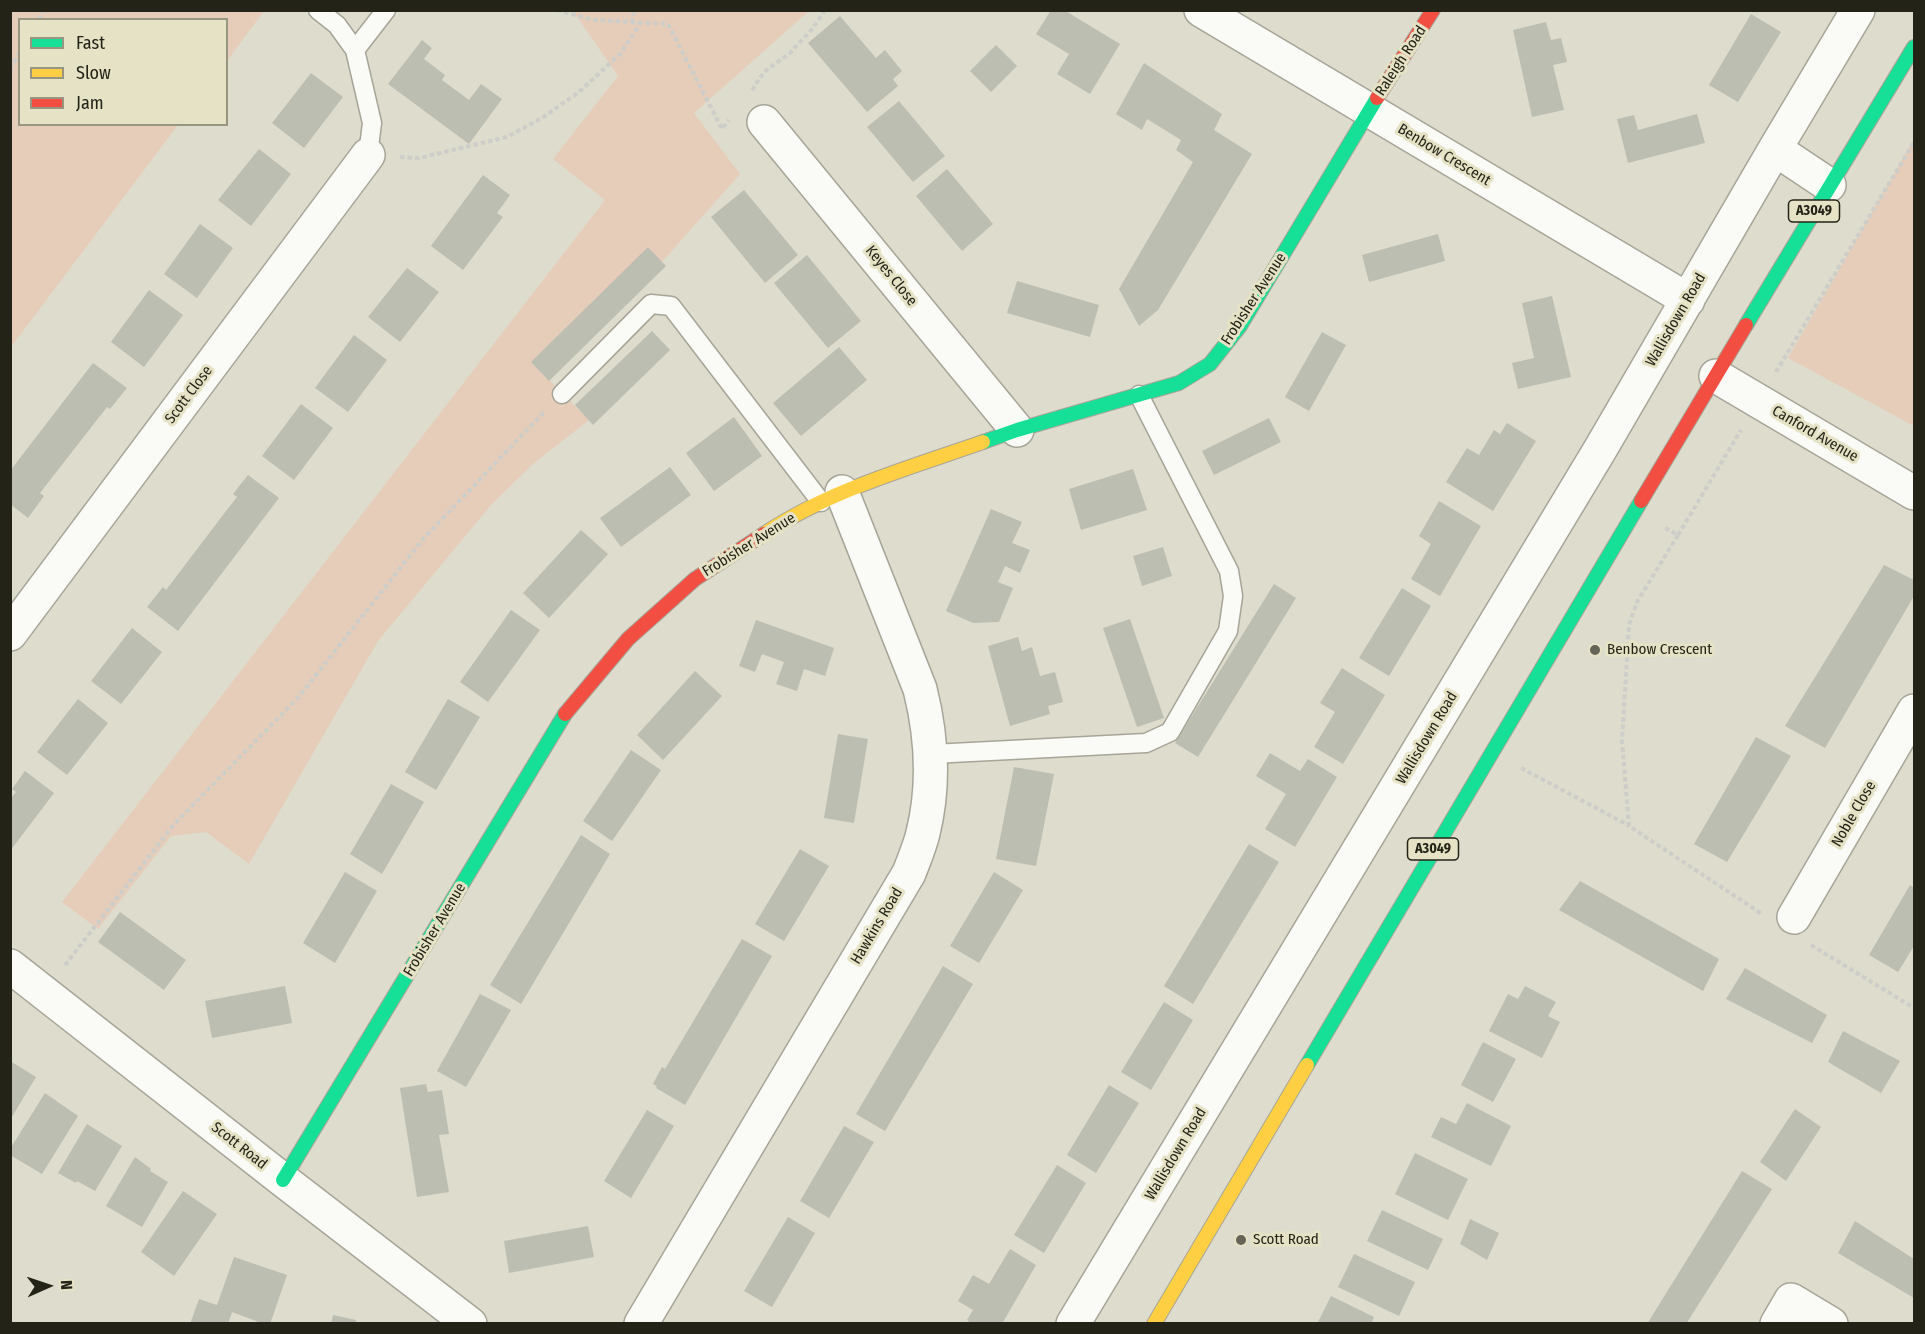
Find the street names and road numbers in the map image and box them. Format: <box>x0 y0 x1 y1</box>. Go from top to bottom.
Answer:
street label: Raleigh Road <box>1372 23 1430 99</box>
street label: Benbow Crescent <box>1394 120 1494 190</box>
road number: A3049 <box>1788 200 1840 222</box>
street label: Keyes Close <box>861 242 921 310</box>
street label: Frobisher Avenue <box>1218 250 1290 348</box>
street label: Wallisdown Road <box>1642 270 1710 370</box>
street label: Scott Close <box>161 362 217 428</box>
street label: Canford Avenue <box>1769 402 1861 466</box>
street label: Frobisher Avenue <box>699 509 799 581</box>
street label: Wallisdown Road <box>1392 689 1462 787</box>
street label: Noble Close <box>1828 778 1880 850</box>
road number: A3049 <box>1408 838 1458 860</box>
street label: Frobisher Avenue <box>400 880 470 980</box>
street label: Hawkins Road <box>847 885 907 967</box>
street label: Wallisdown Road <box>1141 1105 1211 1203</box>
street label: Scott Road <box>207 1119 271 1173</box>

